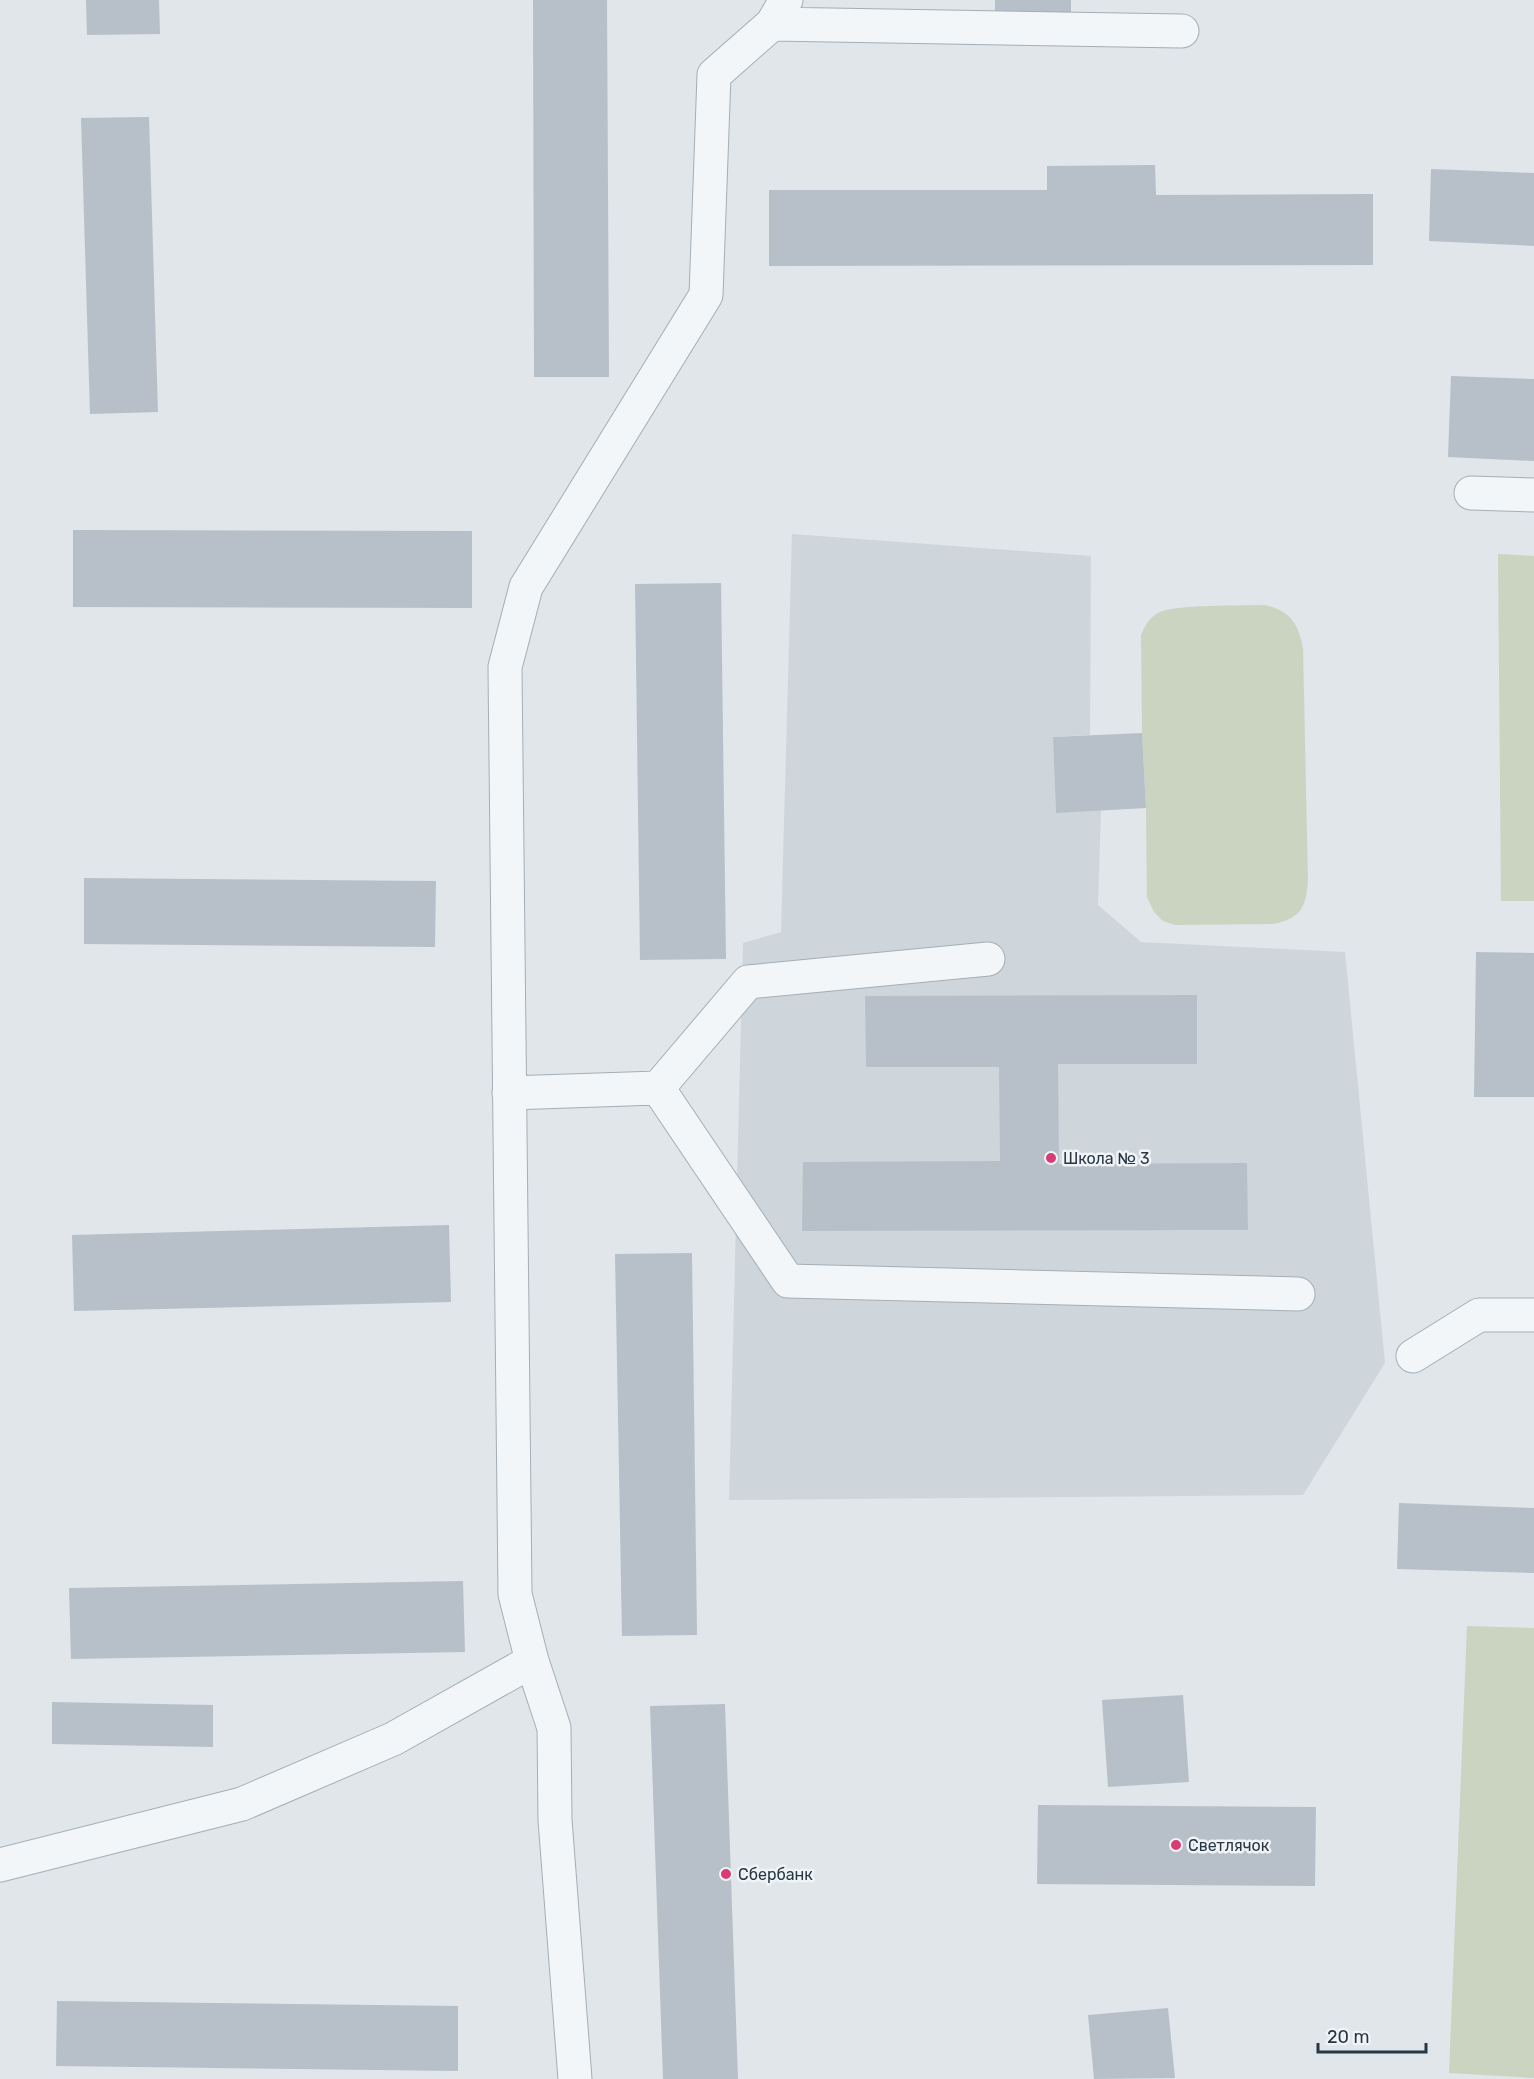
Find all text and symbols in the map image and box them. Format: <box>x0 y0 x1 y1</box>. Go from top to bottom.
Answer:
place label: Школа № 3 <box>1063 1149 1150 1168</box>
marker: Школа № 3 <box>1044 1151 1058 1165</box>
place label: Светлячок <box>1188 1836 1270 1855</box>
marker: Светлячок <box>1169 1838 1183 1852</box>
place label: Сбербанк <box>738 1865 813 1884</box>
marker: Сбербанк <box>719 1867 733 1881</box>
scale bar <box>1318 2016 1426 2054</box>
text: 20 m <box>1327 2026 1369 2048</box>

